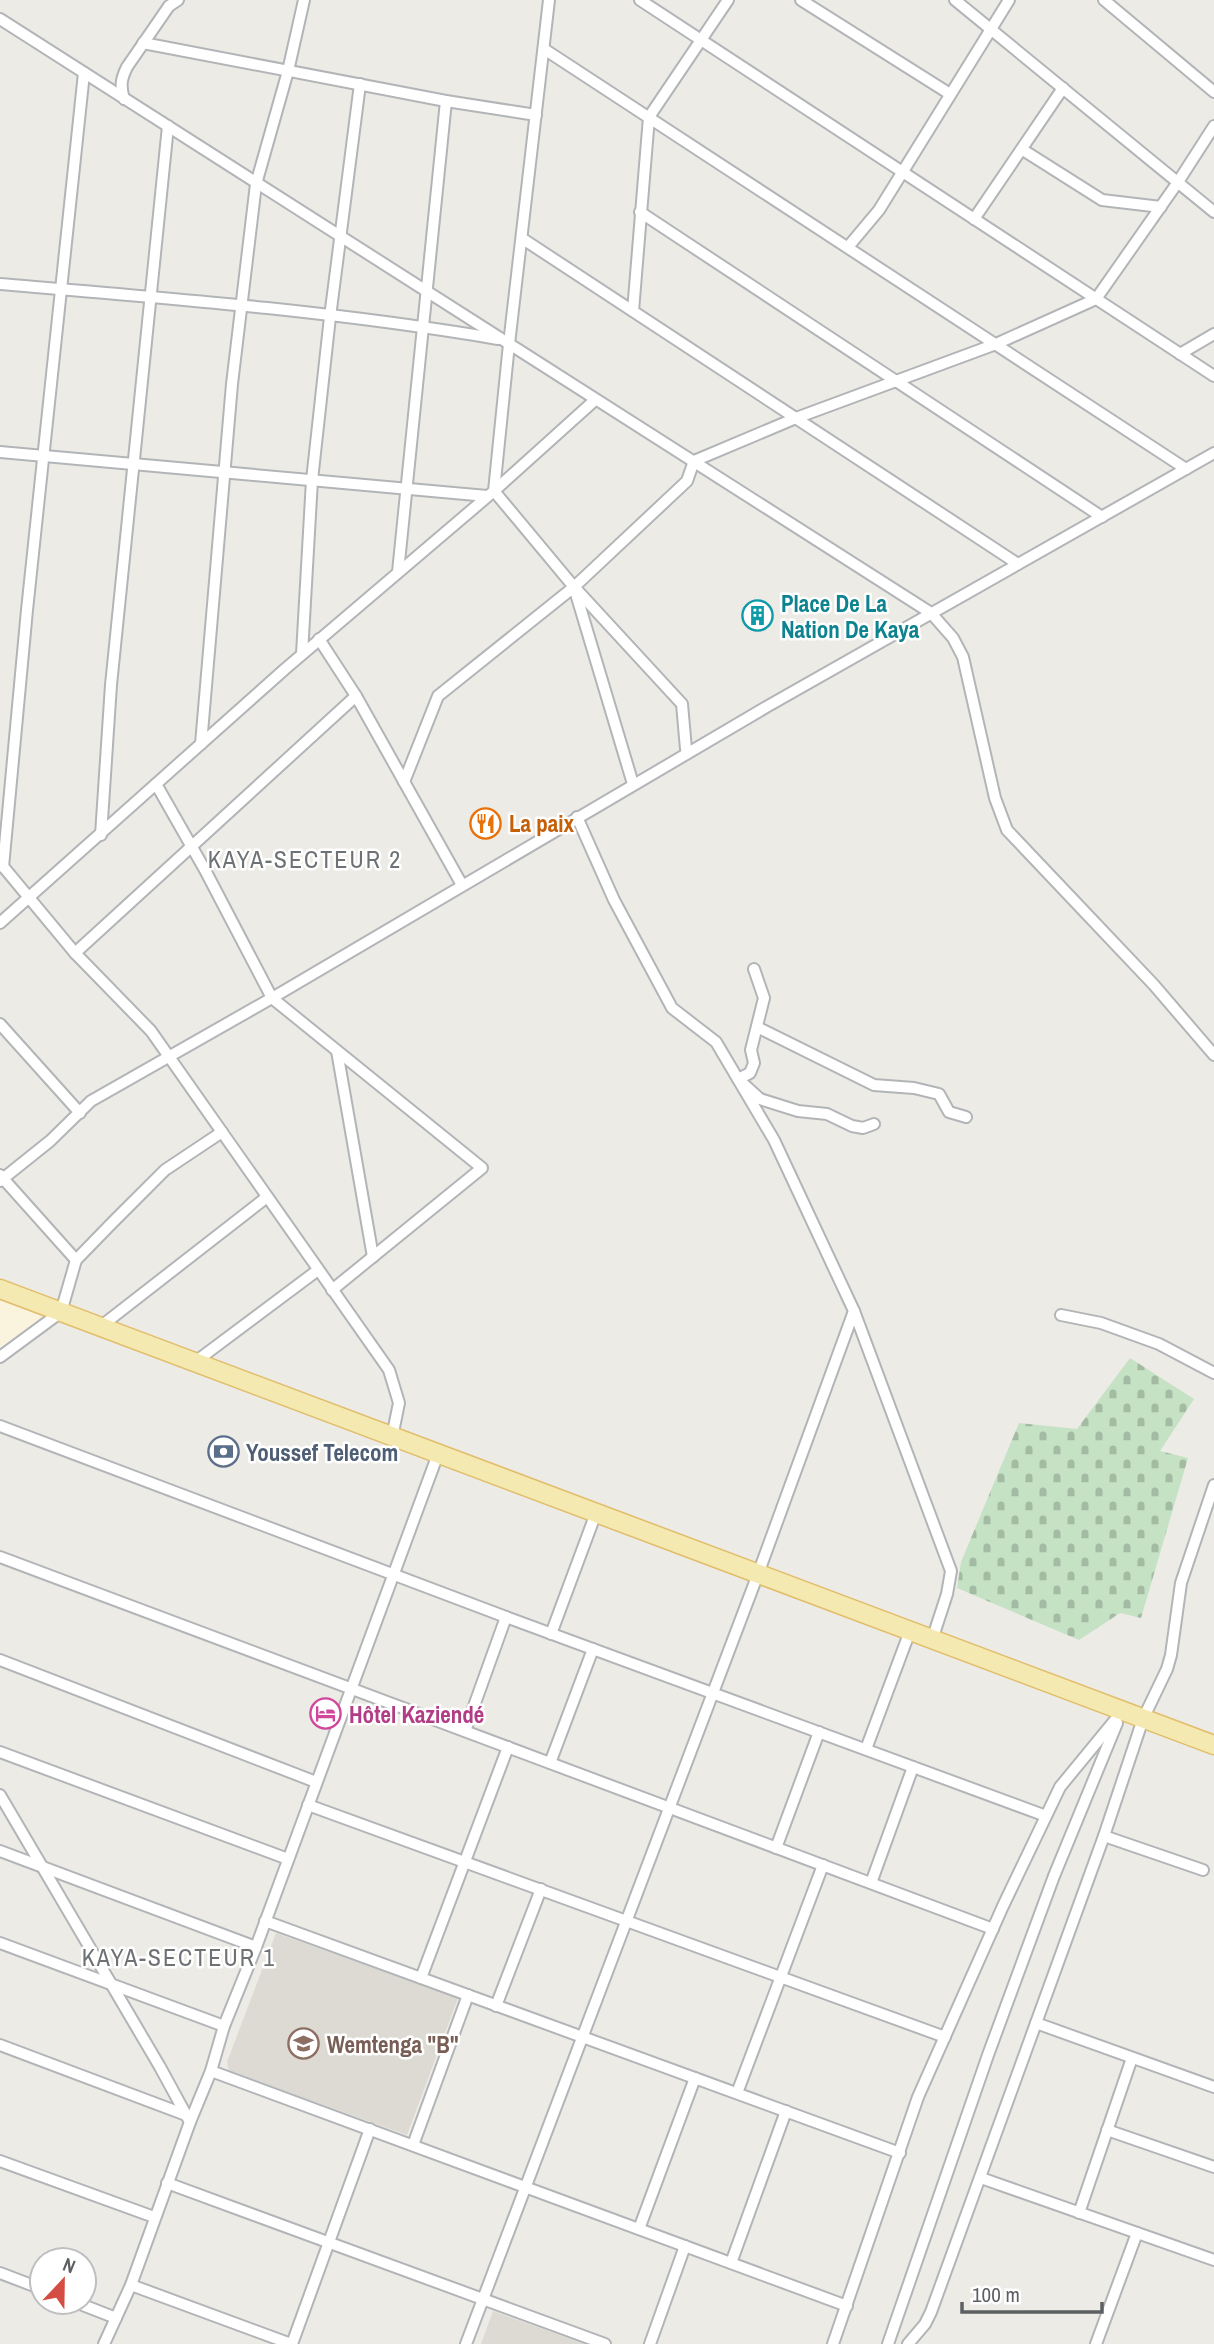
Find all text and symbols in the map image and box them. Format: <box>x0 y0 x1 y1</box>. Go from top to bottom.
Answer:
place label: Place De La Nation De Kaya <box>781 588 920 645</box>
building icon: Place De La Nation De Kaya <box>741 599 775 633</box>
restaurant icon: La paix <box>469 806 503 840</box>
place label: La paix <box>509 808 575 839</box>
district label: KAYA-SECTEUR 2 <box>208 843 402 875</box>
bank icon: Youssef Telecom <box>206 1435 240 1469</box>
place label: Youssef Telecom <box>246 1437 398 1468</box>
hotel icon: Hôtel Kaziendé <box>309 1697 343 1731</box>
place label: Hôtel Kaziendé <box>349 1699 484 1730</box>
district label: KAYA-SECTEUR 1 <box>82 1941 276 1973</box>
school or university icon: Wemtenga "B" <box>287 2027 321 2061</box>
place label: Wemtenga "B" <box>327 2029 459 2060</box>
north arrow <box>28 2246 98 2316</box>
text: N <box>59 2251 79 2279</box>
scale bar <box>962 2270 1102 2314</box>
text: 100 m <box>972 2280 1020 2309</box>

